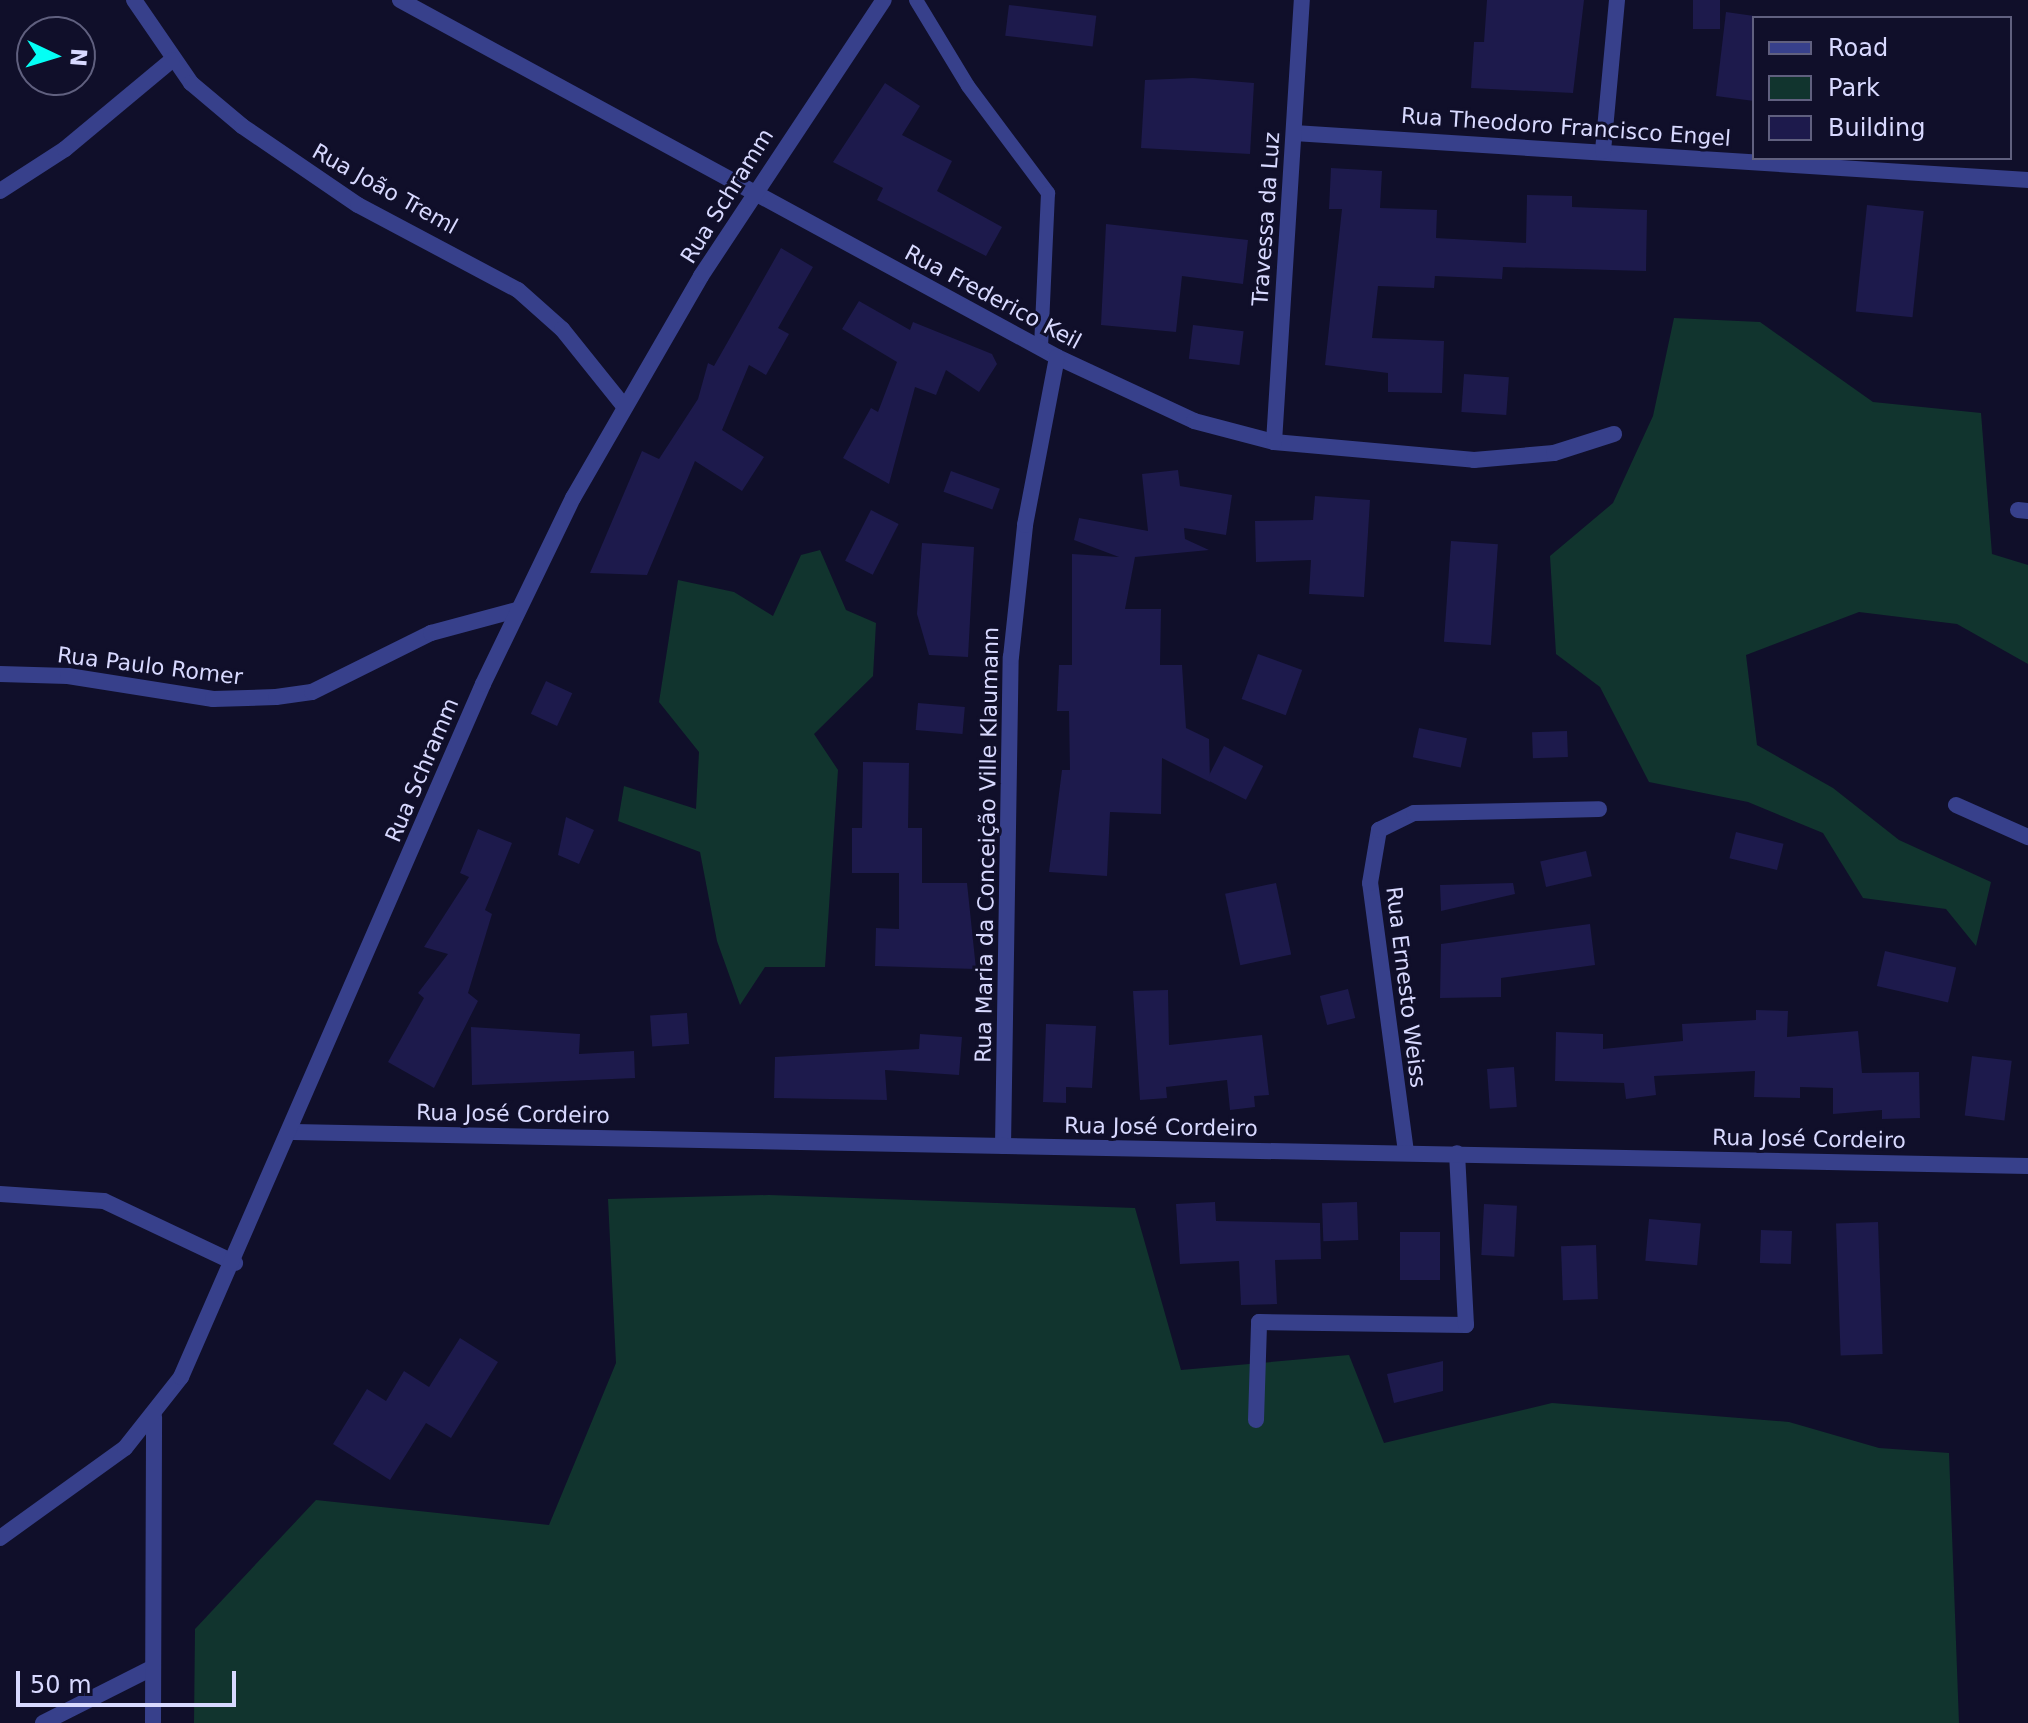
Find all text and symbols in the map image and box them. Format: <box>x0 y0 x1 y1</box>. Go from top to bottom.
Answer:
north arrow <box>16 16 96 96</box>
legend <box>1752 16 2012 160</box>
text: Road <box>1828 34 1888 62</box>
text: N <box>65 48 92 68</box>
text: Park <box>1828 74 1880 102</box>
street label: Rua Theodoro Francisco Engel <box>1400 102 1732 152</box>
text: Building <box>1828 114 1925 142</box>
street label: Rua Schramm <box>675 124 779 268</box>
street label: Travessa da Luz <box>1247 131 1285 307</box>
street label: Rua João Treml <box>308 138 462 240</box>
street label: Rua Frederico Keil <box>900 239 1086 355</box>
street label: Rua Maria da Conceição Ville Klaumann <box>970 627 1004 1063</box>
street label: Rua Paulo Romer <box>56 642 244 690</box>
street label: Rua Schramm <box>380 694 464 846</box>
street label: Rua Ernesto Weiss <box>1381 885 1431 1089</box>
street label: Rua José Cordeiro <box>416 1099 610 1129</box>
street label: Rua José Cordeiro <box>1064 1112 1258 1142</box>
street label: Rua José Cordeiro <box>1712 1124 1906 1154</box>
scale bar <box>20 1655 240 1705</box>
text: 50 m <box>30 1671 92 1699</box>

